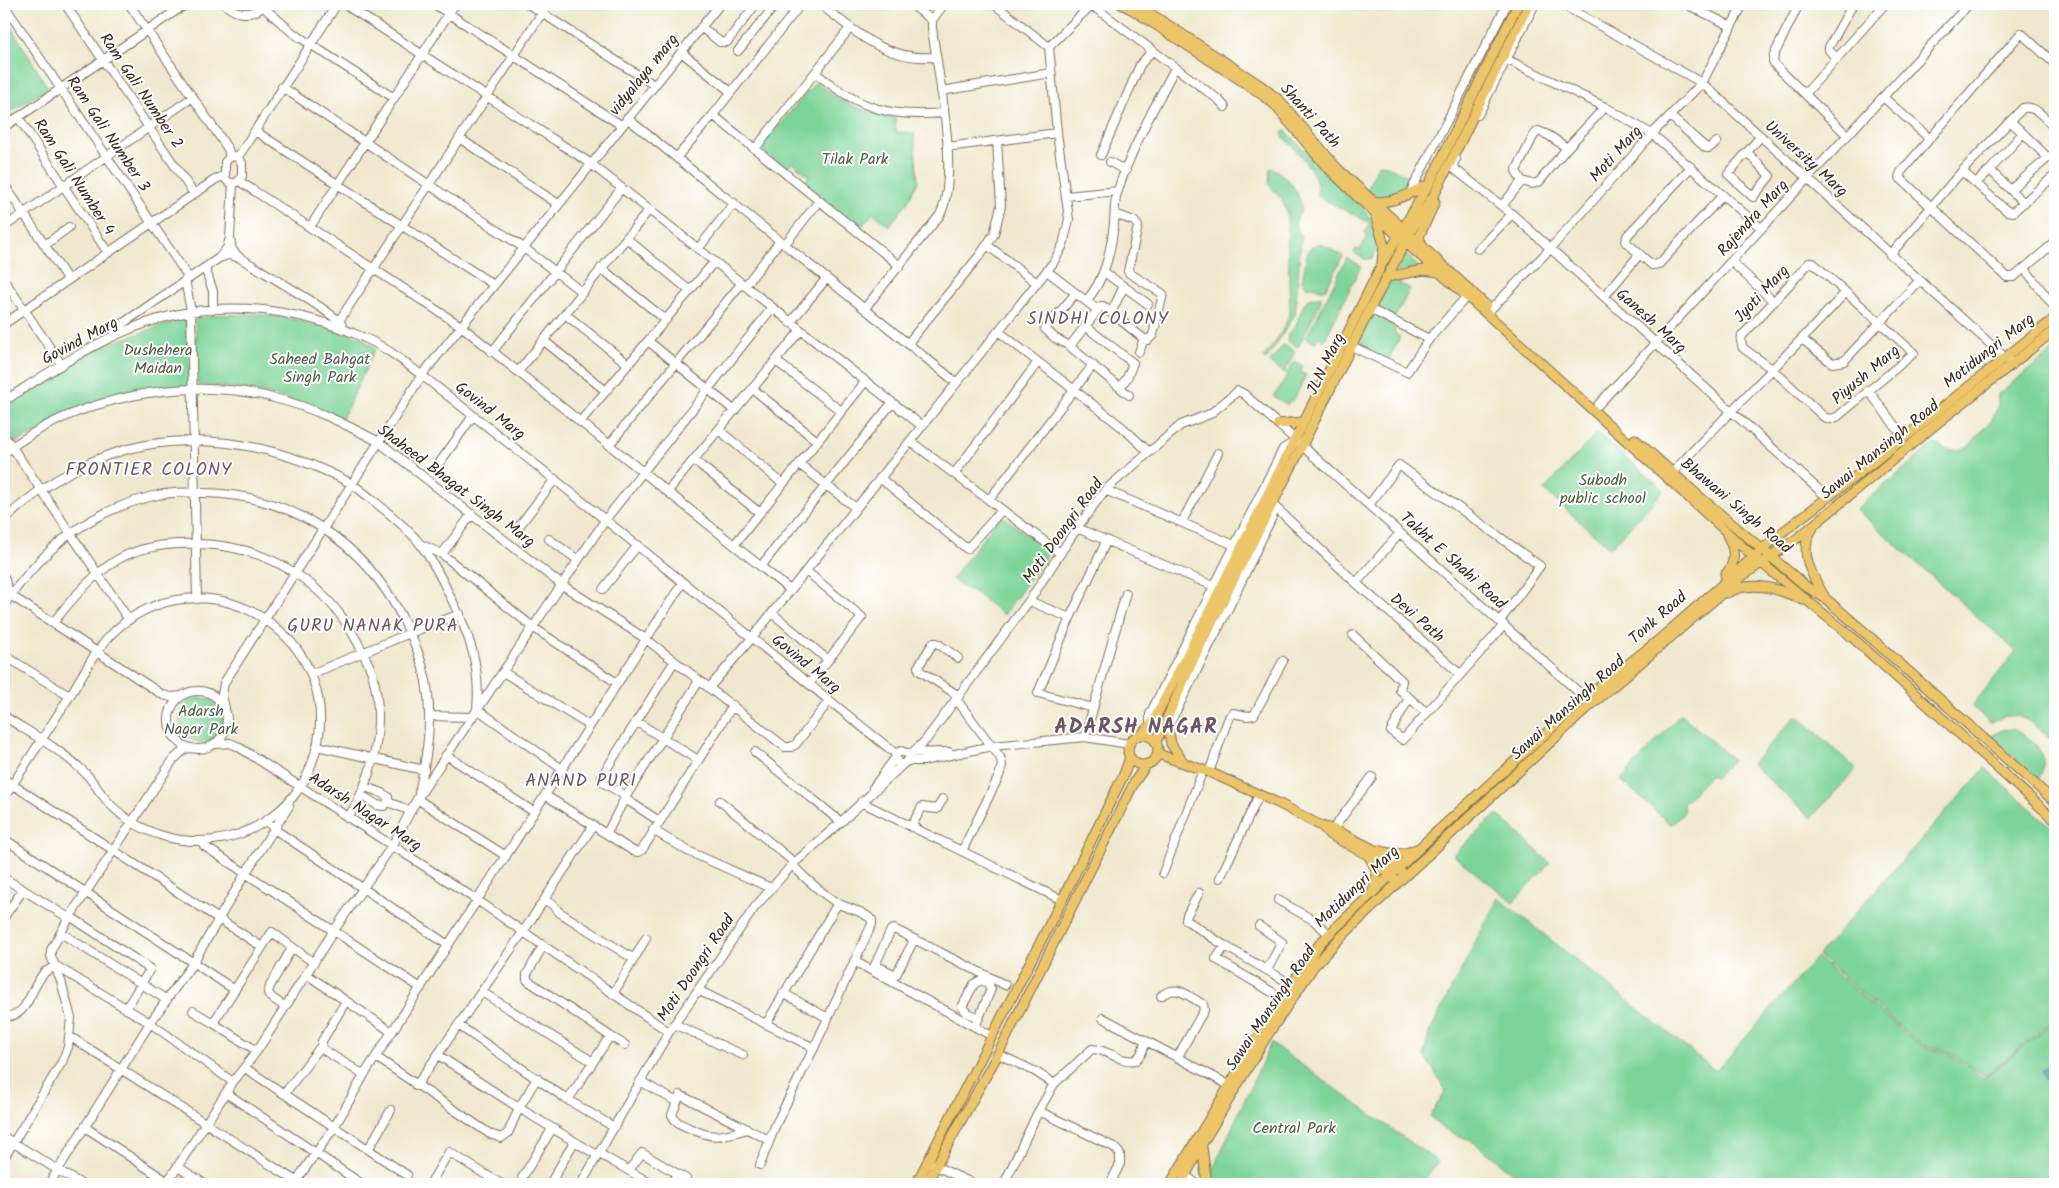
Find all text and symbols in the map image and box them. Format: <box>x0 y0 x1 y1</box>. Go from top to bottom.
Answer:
street label: Ram Gali Number 2 <box>93 28 189 154</box>
street label: vidyalaya marg <box>603 28 685 122</box>
street label: Ram Gali Number 3 <box>60 71 156 197</box>
street label: Shanti Path <box>1274 78 1346 154</box>
street label: Ram Gali Number 4 <box>27 114 121 240</box>
street label: University Marg <box>1759 115 1853 203</box>
street label: Moti Marg <box>1584 120 1648 188</box>
park label: Tilak Park <box>822 147 889 172</box>
street label: Rajendra Marg <box>1711 174 1795 262</box>
street label: Jyoti Marg <box>1728 259 1796 329</box>
street label: Ganesh Marg <box>1610 282 1692 360</box>
district label: SINDHI COLONY <box>1027 305 1169 334</box>
street label: Motidungri Marg <box>1938 307 2040 395</box>
street label: Govind Marg <box>37 310 123 372</box>
street label: JLN Marg <box>1300 329 1352 399</box>
park label: Dushehera Maidan <box>123 338 193 381</box>
street label: Piyush Marg <box>1826 339 1906 411</box>
park label: Saheed Bahgat Singh Park <box>270 347 371 390</box>
street label: Govind Marg <box>449 375 531 447</box>
street label: Sawai Mansingh Road <box>1815 393 1946 506</box>
street label: Shaheed Bhagat Singh Marg <box>372 418 540 554</box>
street label: Bhawani Singh Road <box>1675 452 1798 561</box>
district label: FRONTIER COLONY <box>66 456 232 485</box>
park label: Subodh public school <box>1559 468 1646 511</box>
street label: Moti Doongri Road <box>1016 472 1110 589</box>
street label: Takht E Shahi Road <box>1394 506 1513 616</box>
street label: Tonk Road <box>1623 585 1694 651</box>
street label: Devi Path <box>1384 587 1450 649</box>
district label: GURU NANAK PURA <box>287 612 459 641</box>
street label: Govind Marg <box>766 628 846 700</box>
street label: Sawai Mansingh Road <box>1505 649 1632 766</box>
park label: Adarsh Nagar Park <box>164 699 239 742</box>
district label: ADARSH NAGAR <box>1054 711 1218 744</box>
street label: Adarsh Nagar Marg <box>303 766 427 858</box>
district label: ANAND PURI <box>525 767 637 796</box>
street label: Motidungri Marg <box>1309 840 1405 934</box>
street label: Moti Doongri Road <box>651 908 742 1027</box>
street label: Sawai Mansingh Road <box>1220 939 1323 1076</box>
park label: Central Park <box>1252 1116 1336 1141</box>

